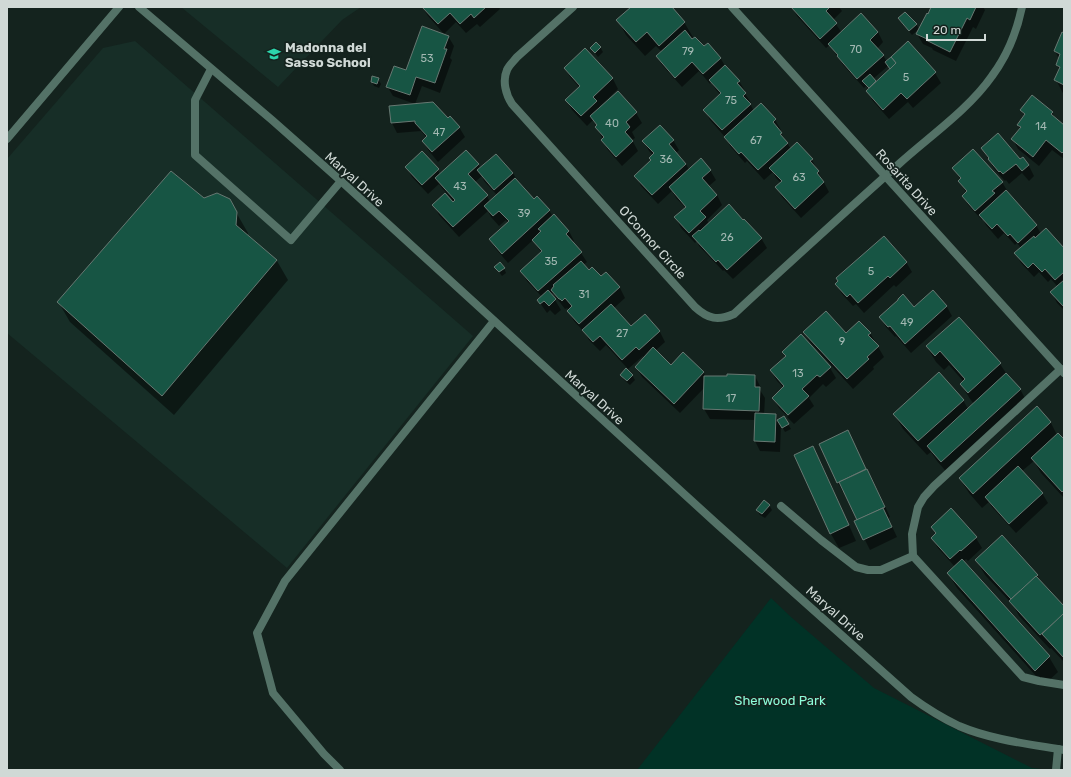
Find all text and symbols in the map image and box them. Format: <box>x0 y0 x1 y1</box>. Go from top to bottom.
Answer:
scale bar <box>927 16 985 42</box>
text: 20 m <box>933 23 961 37</box>
place label: Madonna del Sasso School <box>285 40 371 70</box>
house number: 70 <box>850 43 862 56</box>
house number: 79 <box>682 45 694 58</box>
school or university icon: Madonna del Sasso School <box>266 46 282 62</box>
house number: 53 <box>420 52 434 65</box>
house number: 5 <box>903 71 910 84</box>
house number: 75 <box>725 94 738 107</box>
house number: 40 <box>605 117 619 130</box>
house number: 14 <box>1035 120 1047 133</box>
house number: 47 <box>433 126 445 139</box>
house number: 67 <box>750 134 762 147</box>
street label: Rosarita Drive <box>873 146 940 219</box>
street label: Maryal Drive <box>322 149 387 210</box>
house number: 36 <box>659 153 673 166</box>
house number: 63 <box>792 171 806 184</box>
house number: 43 <box>453 180 467 193</box>
street label: O'Connor Circle <box>616 203 689 282</box>
house number: 39 <box>517 207 531 220</box>
house number: 26 <box>720 231 734 244</box>
house number: 35 <box>544 255 558 268</box>
house number: 5 <box>868 265 875 278</box>
house number: 31 <box>578 288 590 301</box>
house number: 49 <box>900 316 914 329</box>
house number: 27 <box>616 327 628 340</box>
house number: 9 <box>839 335 845 348</box>
street label: Maryal Drive <box>562 367 627 428</box>
house number: 13 <box>792 367 804 380</box>
house number: 17 <box>726 392 737 405</box>
street label: Maryal Drive <box>803 583 868 644</box>
park label: Sherwood Park <box>734 693 826 708</box>

